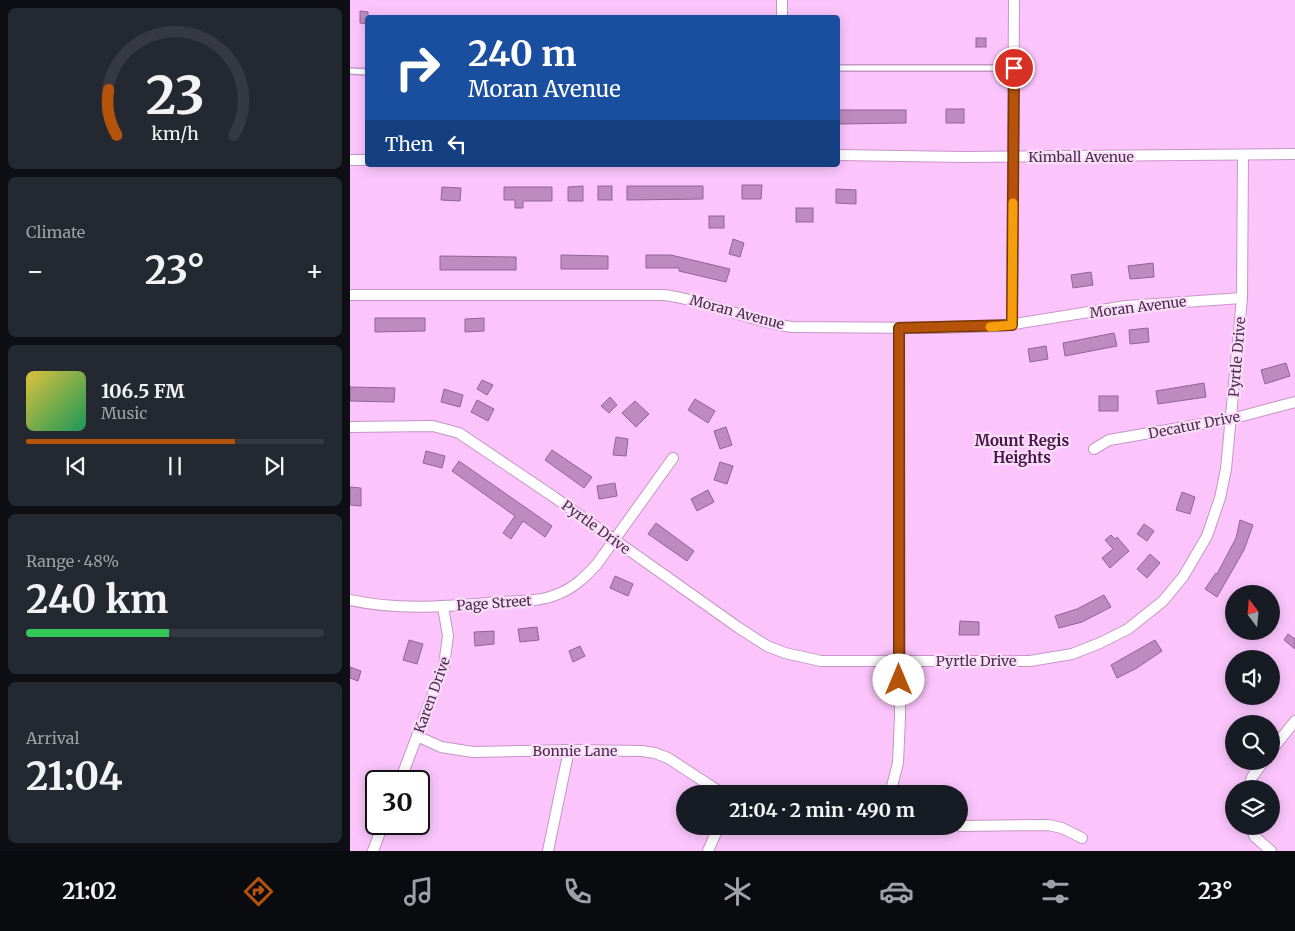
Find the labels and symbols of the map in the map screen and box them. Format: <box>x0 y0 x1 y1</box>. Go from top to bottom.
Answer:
pin <box>993 47 1035 89</box>
street label: Kimball Avenue <box>1028 148 1134 166</box>
street label: Moran Avenue <box>688 291 786 333</box>
street label: Moran Avenue <box>1089 292 1187 322</box>
street label: Pyrtle Drive <box>1225 316 1249 398</box>
street label: Decatur Drive <box>1147 407 1241 443</box>
district label: Mount Regis Heights <box>975 431 1069 467</box>
street label: Pyrtle Drive <box>558 496 634 558</box>
north arrow <box>1225 585 1280 640</box>
street label: Page Street <box>456 591 533 615</box>
street label: Pyrtle Drive <box>936 652 1016 670</box>
position arrow <box>872 653 924 705</box>
street label: Karen Drive <box>410 654 454 736</box>
street label: Bonnie Lane <box>533 742 617 760</box>
speed limit sign: 30 <box>365 770 430 835</box>

